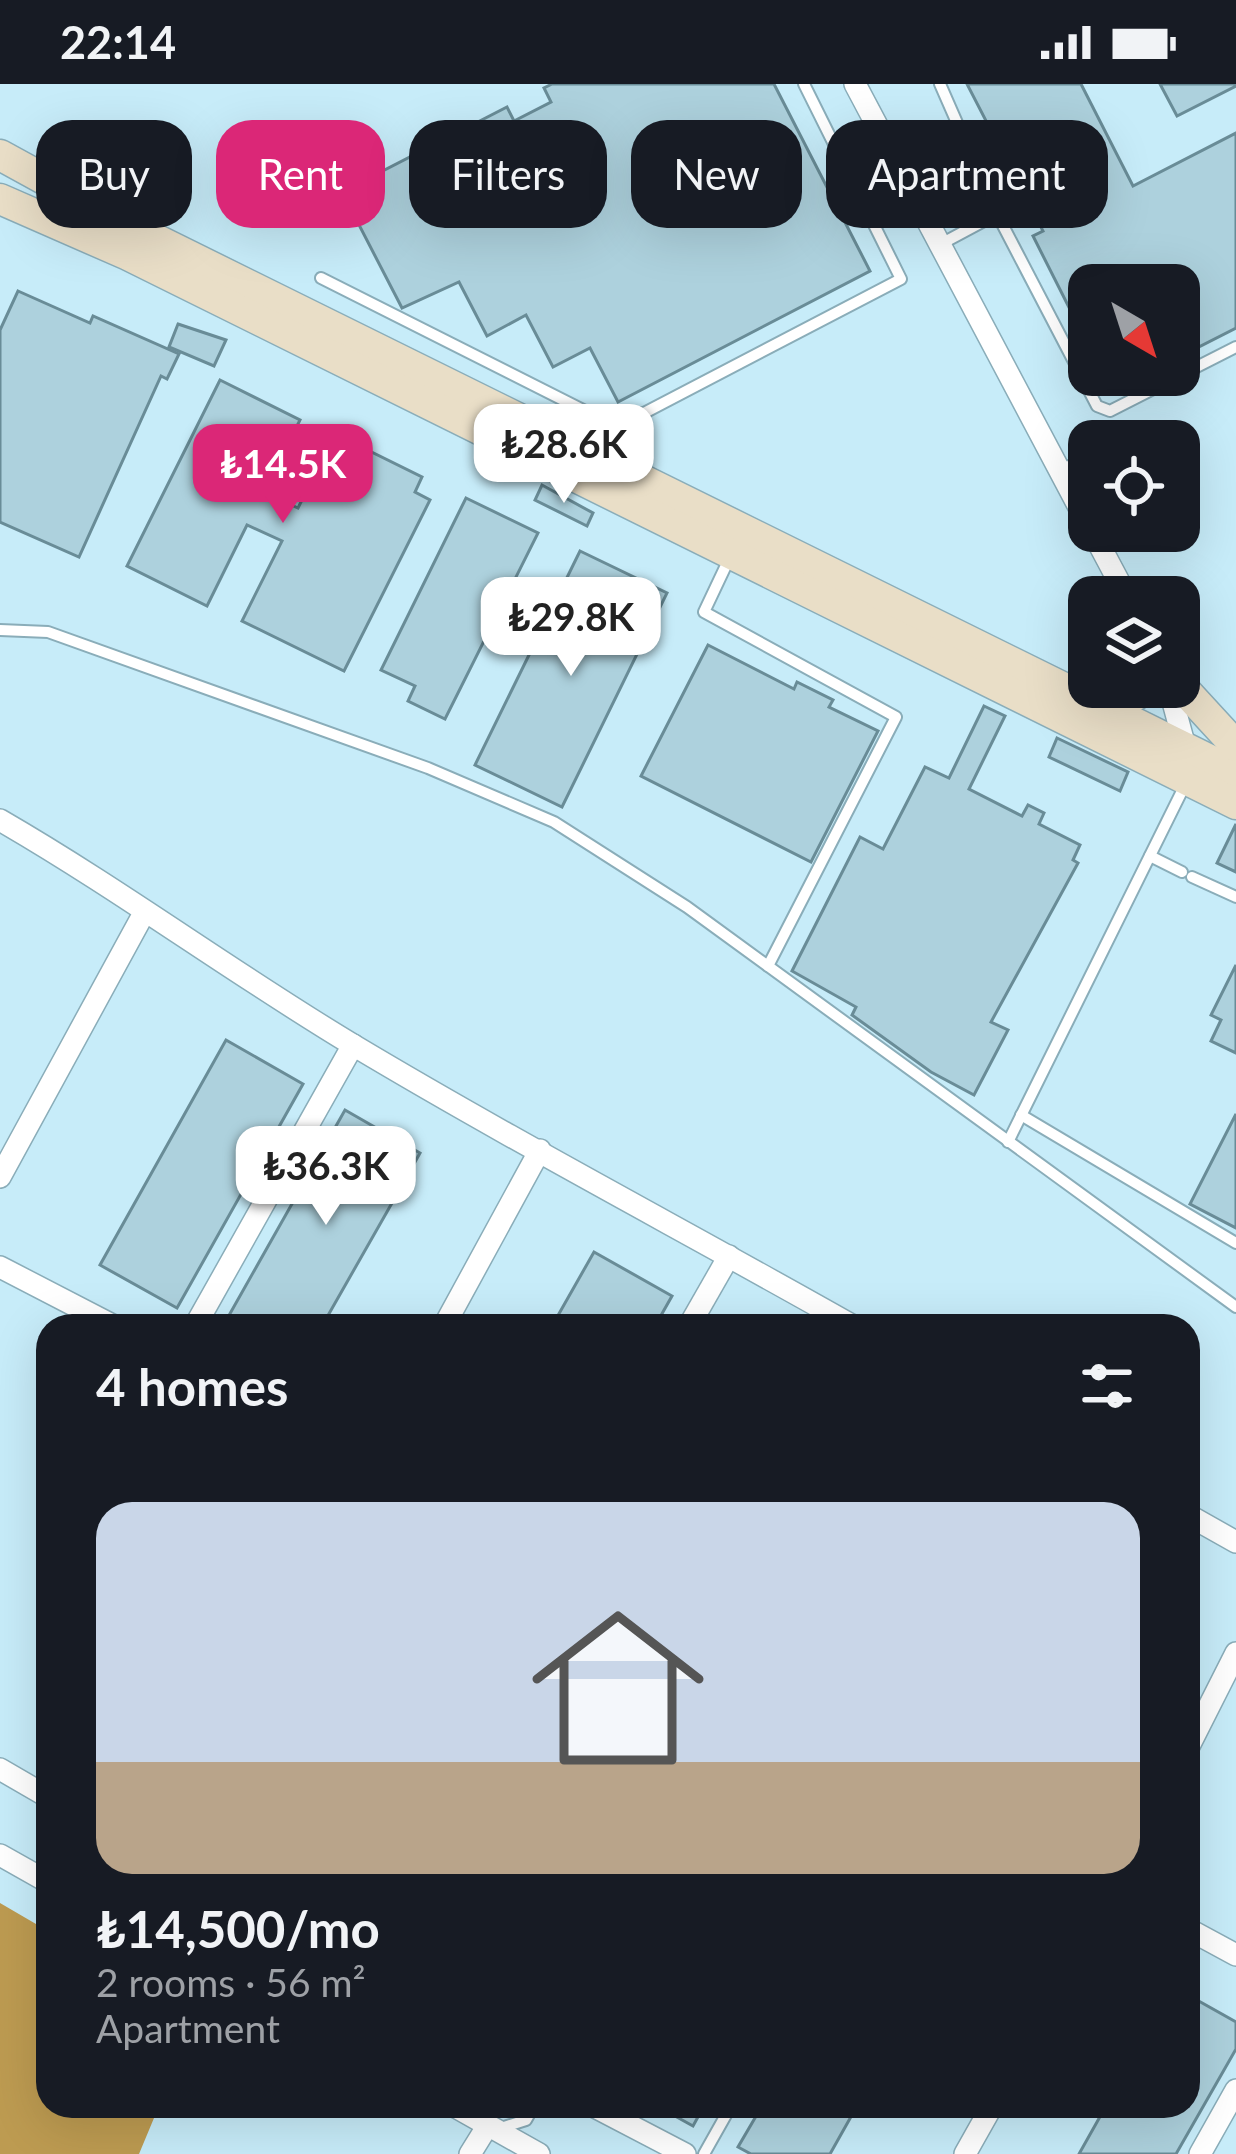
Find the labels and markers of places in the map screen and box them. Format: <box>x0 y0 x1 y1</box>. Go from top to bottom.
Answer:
pin: ₺28.6K <box>466 404 662 506</box>
pin: ₺14.5K <box>185 424 381 526</box>
pin: ₺29.8K <box>473 577 669 679</box>
pin: ₺36.3K <box>228 1126 424 1228</box>

